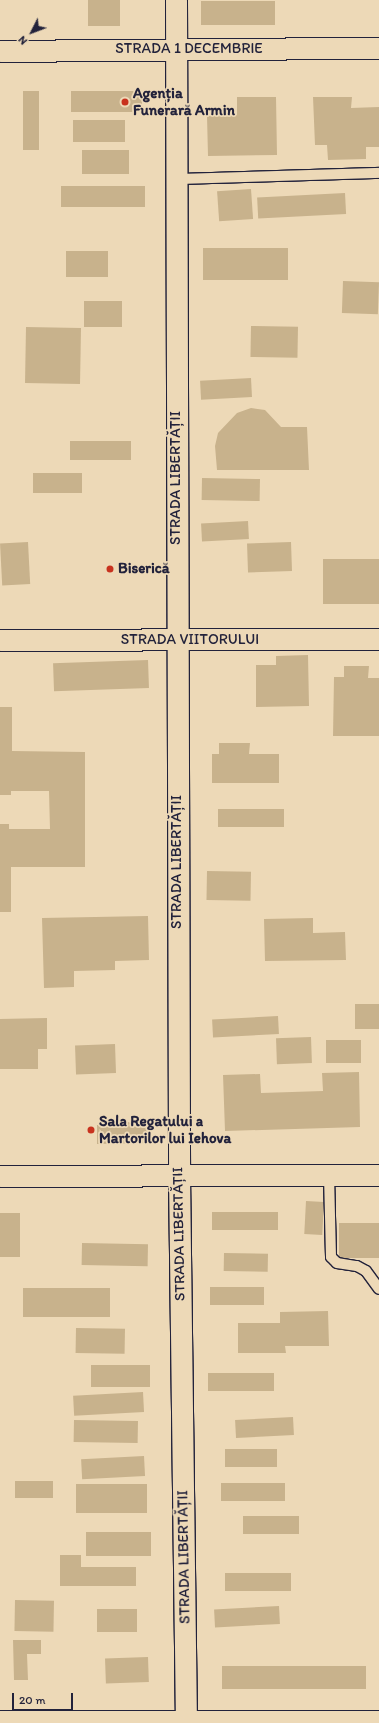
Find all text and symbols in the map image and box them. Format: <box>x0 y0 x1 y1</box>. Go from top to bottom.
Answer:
north arrow <box>12 12 52 52</box>
text: N <box>15 33 30 47</box>
street label: STRADA 1 DECEMBRIE <box>114 40 264 58</box>
place label: Agenția Funerară Armin <box>133 84 235 119</box>
marker: Agenția Funerară Armin <box>120 97 130 107</box>
street label: STRADA LIBERTĂȚII <box>167 411 185 545</box>
place label: Biserică <box>118 560 170 578</box>
marker: Biserică <box>105 564 115 574</box>
street label: STRADA VIITORULUI <box>121 631 259 649</box>
street label: STRADA LIBERTĂȚII <box>168 795 186 929</box>
place label: Sala Regatului a Martorilor lui Iehova <box>99 1112 231 1147</box>
marker: Sala Regatului a Martorilor lui Iehova <box>86 1125 96 1135</box>
street label: STRADA LIBERTĂȚII <box>169 1166 189 1302</box>
street label: STRADA LIBERTĂȚII <box>174 1489 194 1625</box>
scale bar <box>14 1685 75 1711</box>
text: 20 m <box>19 1693 46 1707</box>

